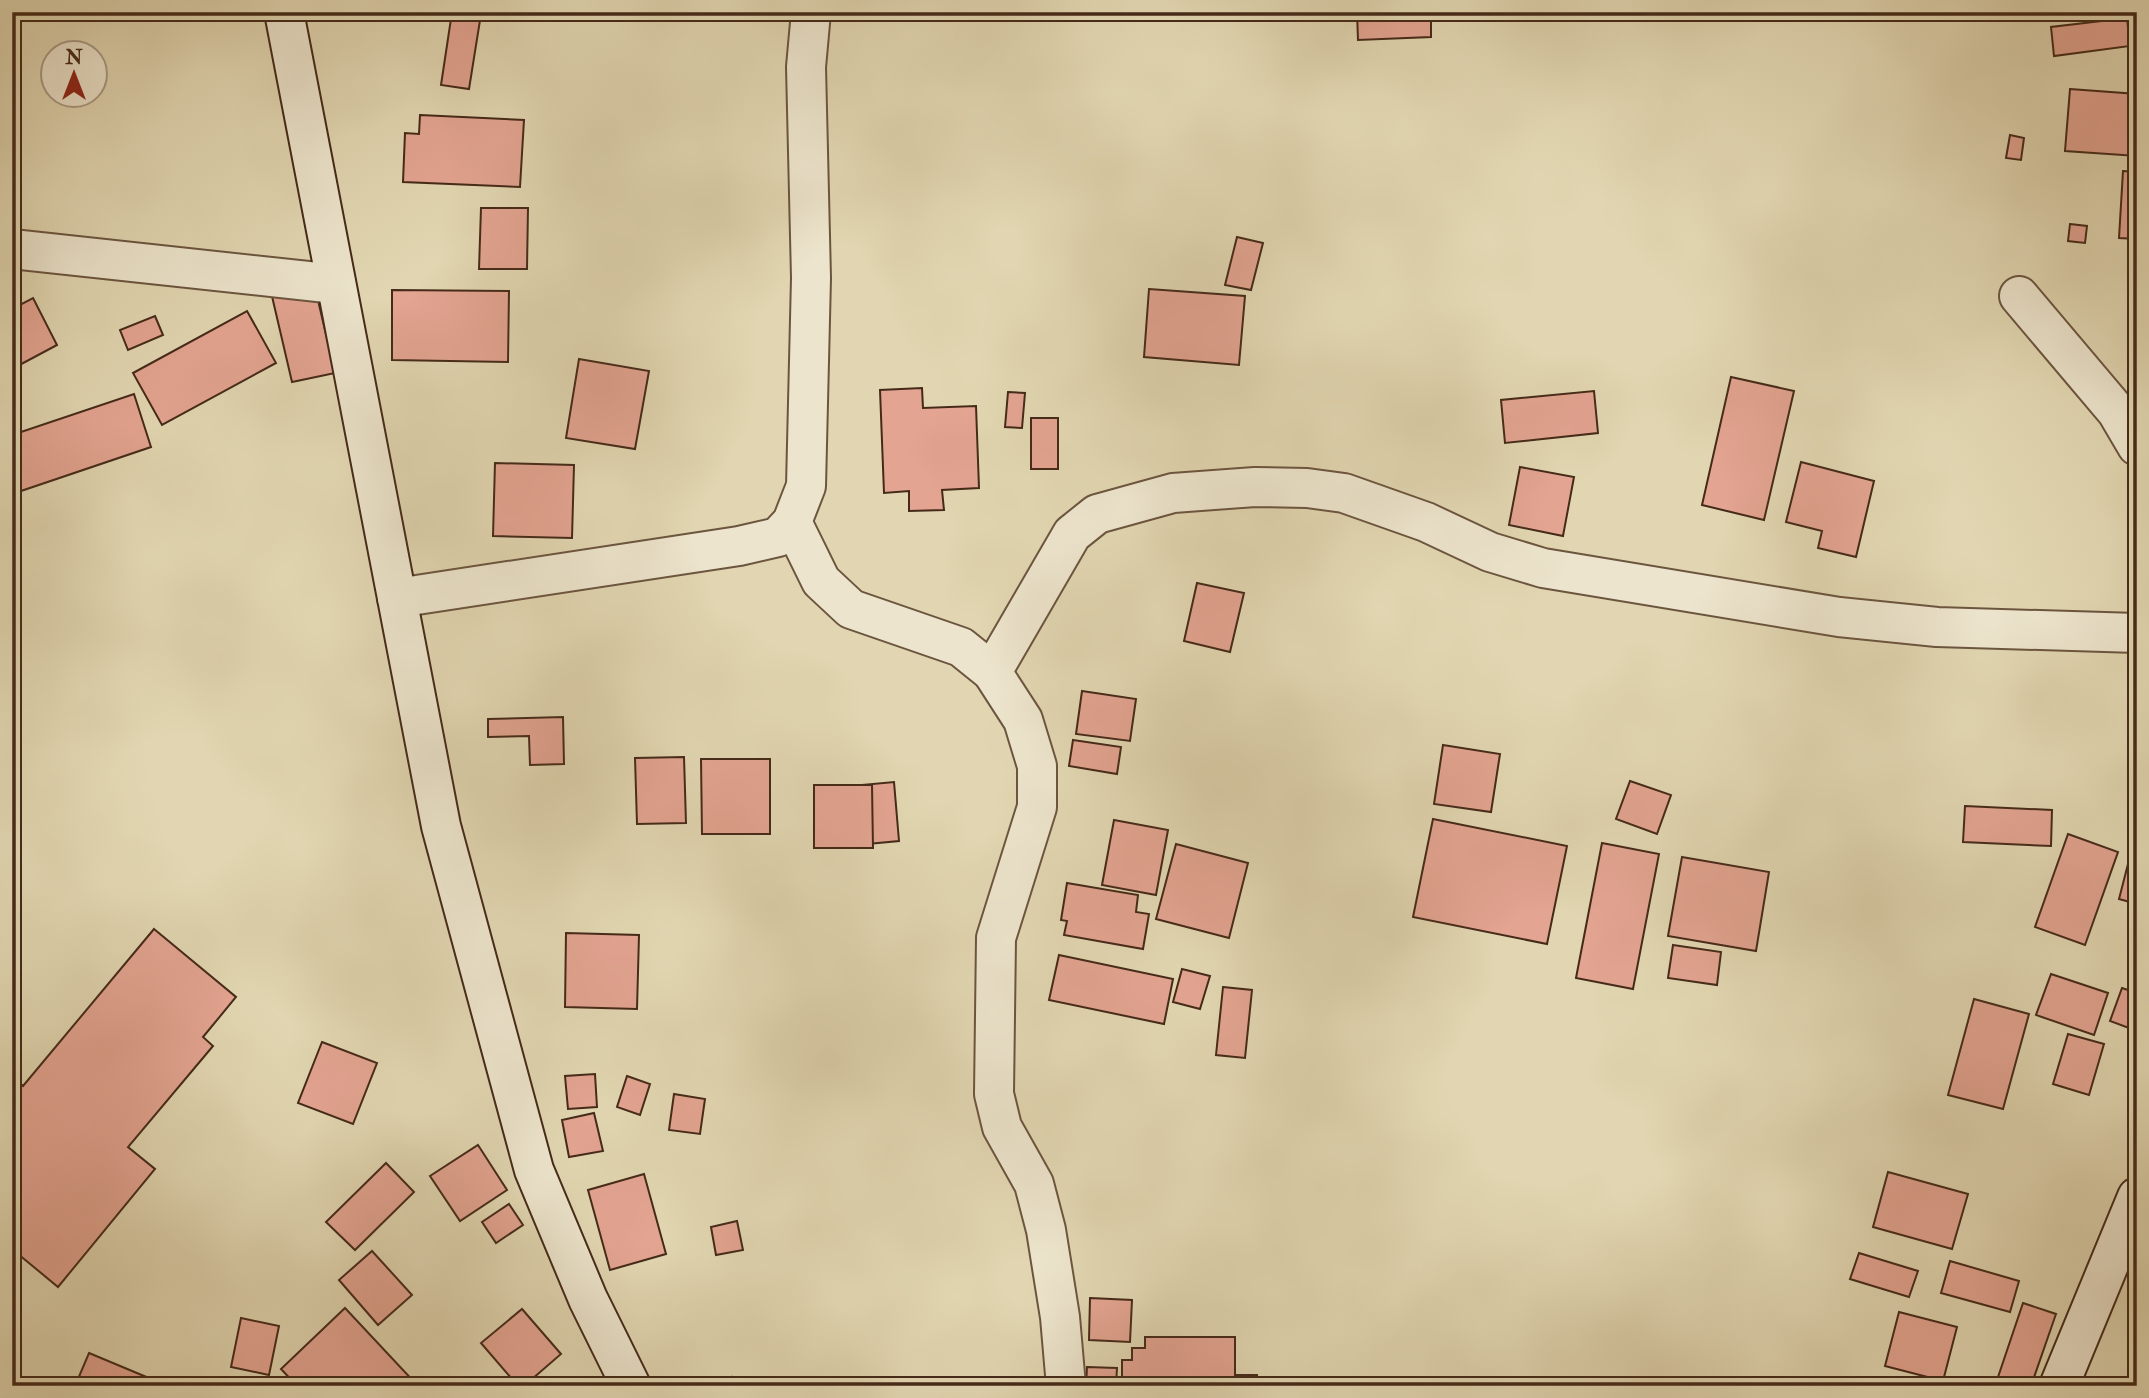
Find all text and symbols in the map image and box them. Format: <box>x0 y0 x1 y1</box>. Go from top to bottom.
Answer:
north arrow <box>38 38 108 108</box>
text: N <box>64 46 83 70</box>

